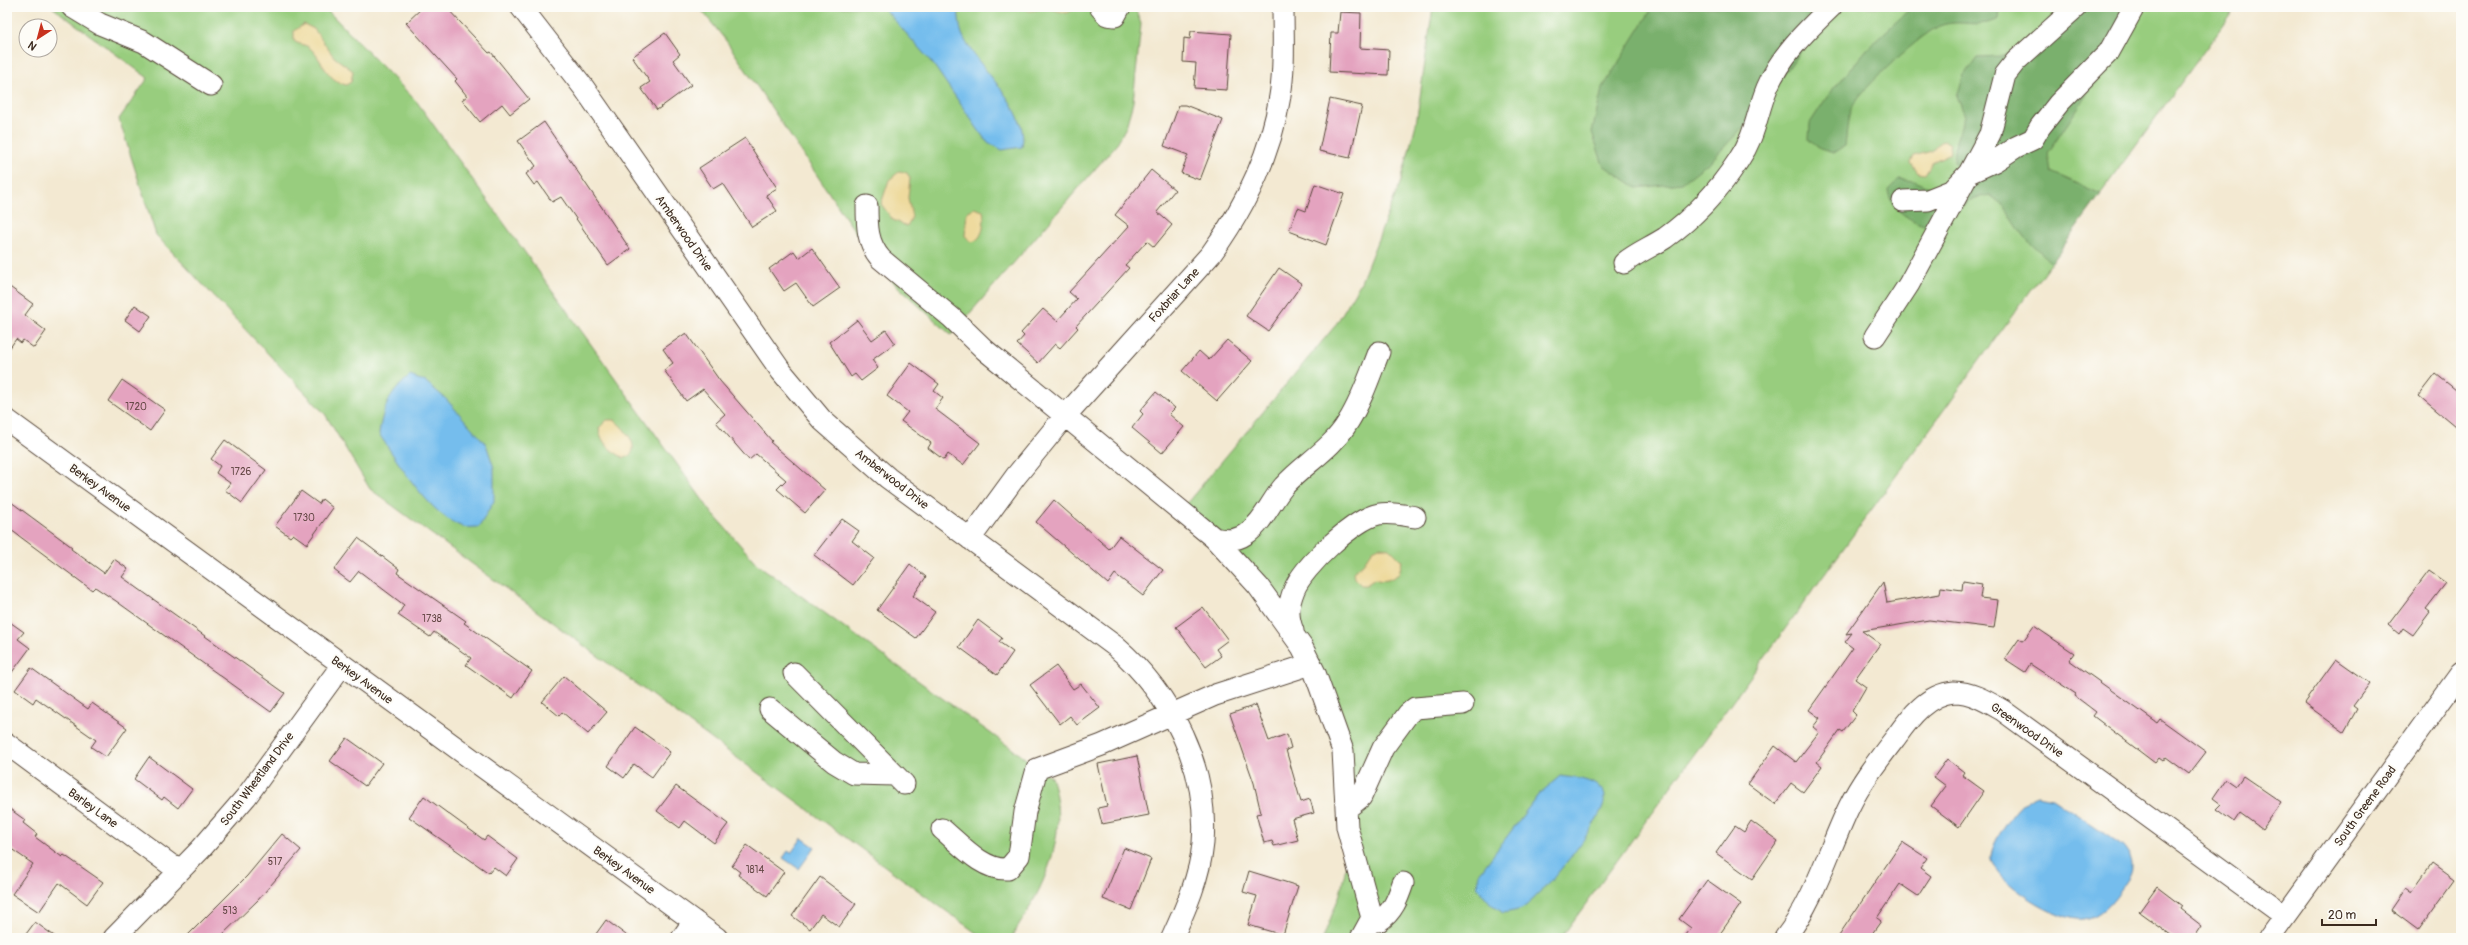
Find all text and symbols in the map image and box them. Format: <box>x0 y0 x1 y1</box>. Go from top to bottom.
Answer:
north arrow <box>18 18 58 58</box>
text: N <box>25 38 39 53</box>
street label: Amberwood Drive <box>652 192 715 274</box>
street label: Foxbriar Lane <box>1146 265 1203 326</box>
house number: 1720 <box>125 401 147 413</box>
street label: Amberwood Drive <box>852 446 932 513</box>
street label: Berkey Avenue <box>66 461 134 516</box>
house number: 1726 <box>231 466 251 478</box>
house number: 1730 <box>293 512 315 524</box>
house number: 1738 <box>422 613 442 625</box>
street label: Berkey Avenue <box>328 653 396 708</box>
street label: Greenwood Drive <box>1987 700 2066 761</box>
street label: South Wheatland Drive <box>217 729 298 829</box>
street label: South Greene Road <box>2331 763 2400 850</box>
street label: Barley Lane <box>65 785 121 832</box>
street label: Berkey Avenue <box>590 843 658 898</box>
house number: 517 <box>268 856 283 868</box>
house number: 1814 <box>746 864 765 876</box>
scale bar <box>2322 901 2376 927</box>
house number: 513 <box>223 905 238 917</box>
text: 20 m <box>2328 908 2357 923</box>

